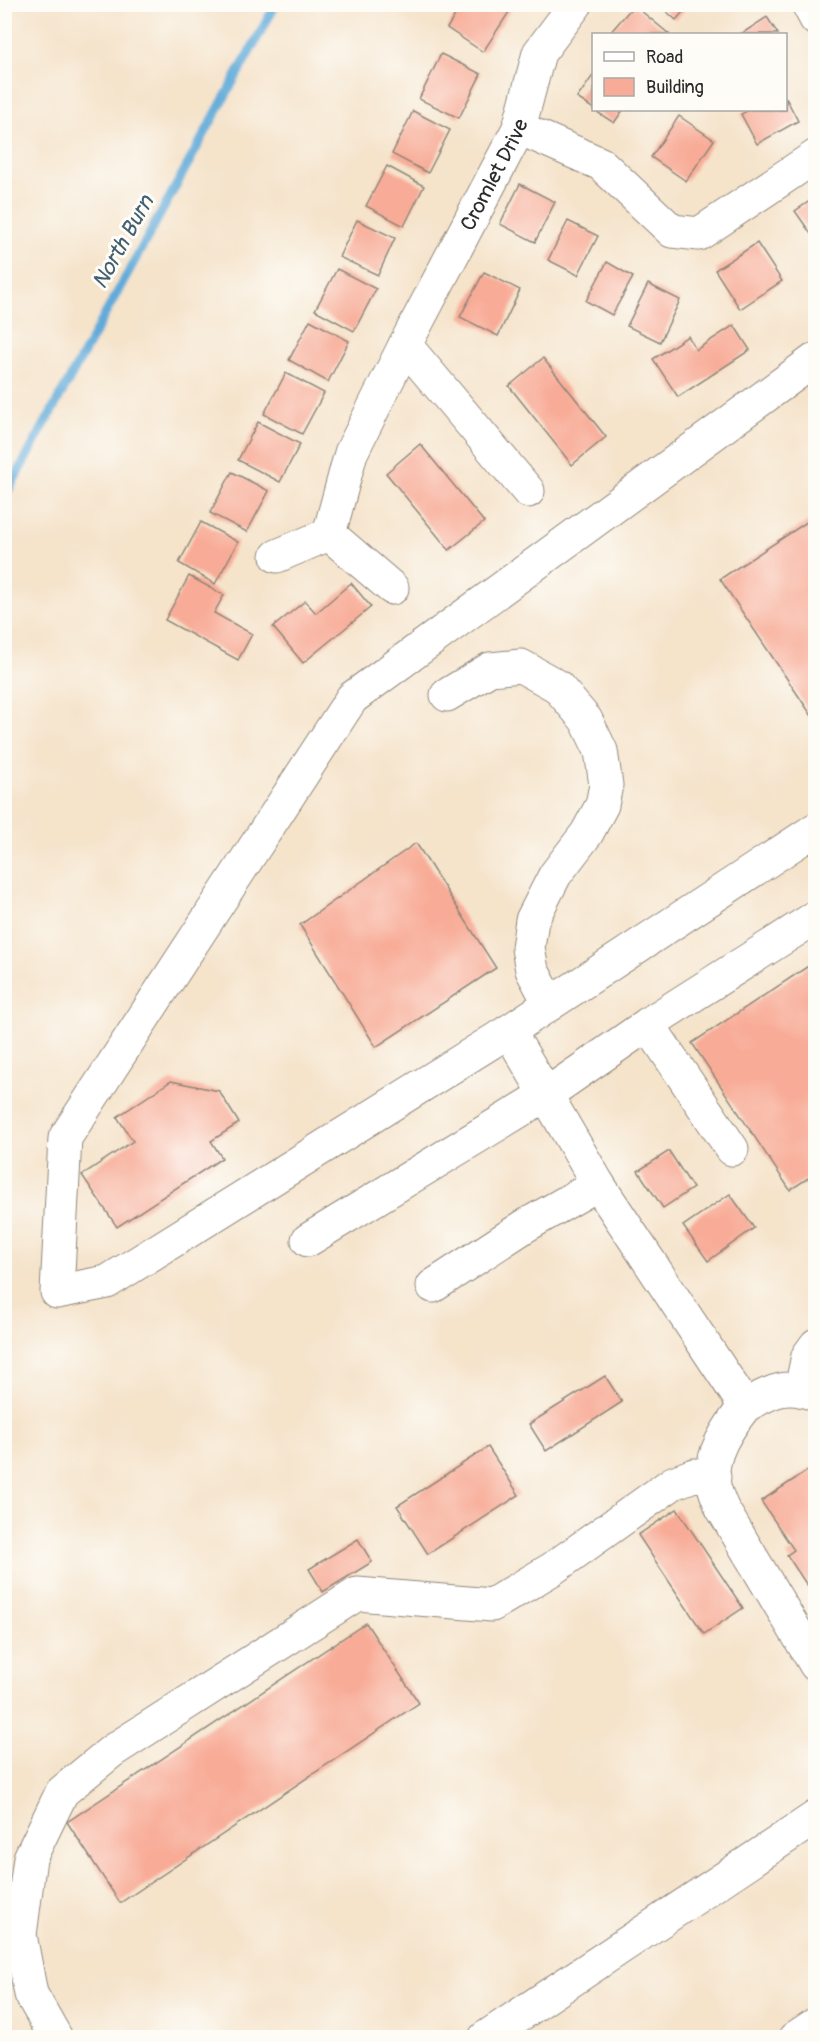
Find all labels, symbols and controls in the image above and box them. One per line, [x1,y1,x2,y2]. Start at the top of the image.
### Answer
legend [592,33,787,111]
text: Road [646,46,683,69]
text: Building [646,76,704,99]
street label: Cromlet Drive [454,116,534,235]
water label: North Burn [86,189,161,294]

